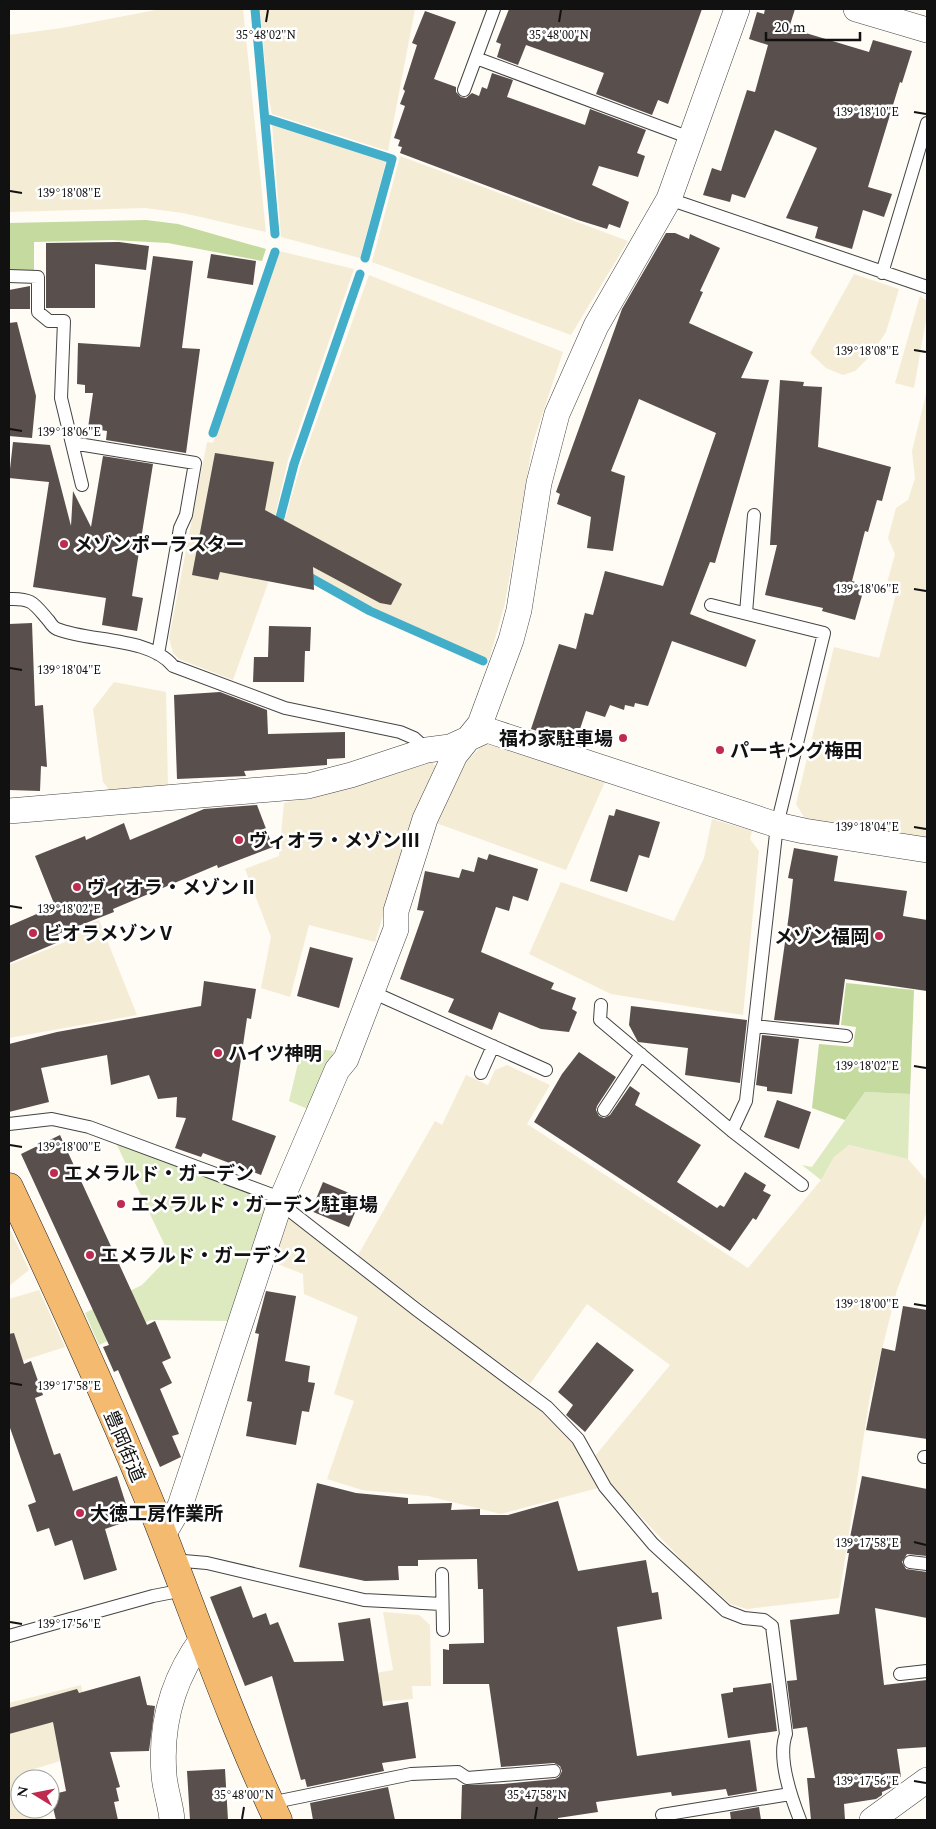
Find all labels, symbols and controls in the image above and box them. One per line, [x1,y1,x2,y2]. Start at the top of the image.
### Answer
scale bar [766,10,860,42]
text: 20 m [774,16,806,39]
text: 35°48'02"N [236,26,296,45]
text: 35°48'00"N [529,26,589,45]
text: 139°18'10"E [835,103,899,122]
text: 139°18'08"E [37,184,101,203]
text: 139°18'08"E [835,342,899,361]
text: 139°18'06"E [37,423,101,442]
place label: メゾンポーラスター [74,531,245,560]
marker: メゾンポーラスター [58,538,70,550]
text: 139°18'06"E [835,580,899,599]
text: 139°18'04"E [37,661,101,680]
place label: 福わ家駐車場 [499,725,613,754]
marker: 福わ家駐車場 [617,732,629,744]
place label: パーキング梅田 [730,737,862,766]
marker: パーキング梅田 [714,744,726,756]
text: 139°18'04"E [835,818,899,837]
place label: ヴィオラ・メゾンⅢ [249,827,420,856]
marker: ヴィオラ・メゾンⅢ [233,834,245,846]
place label: ヴィオラ・メゾンⅡ [87,874,258,903]
marker: ヴィオラ・メゾンⅡ [71,881,83,893]
text: 139°18'02"E [37,900,101,919]
place label: ビオラメゾンⅤ [43,920,175,949]
place label: メゾン福岡 [774,923,869,952]
marker: ビオラメゾンⅤ [27,927,39,939]
marker: メゾン福岡 [873,930,885,942]
place label: ハイツ神明 [228,1040,323,1069]
marker: ハイツ神明 [212,1047,224,1059]
text: 139°18'02"E [835,1057,899,1076]
text: 139°18'00"E [37,1138,101,1157]
place label: エメラルド・ガーデン [64,1160,254,1189]
marker: エメラルド・ガーデン [48,1167,60,1179]
place label: エメラルド・ガーデン駐車場 [131,1191,378,1220]
marker: エメラルド・ガーデン駐車場 [115,1198,127,1210]
place label: エメラルド・ガーデン２ [100,1242,309,1271]
marker: エメラルド・ガーデン２ [84,1249,96,1261]
text: 139°18'00"E [835,1295,899,1314]
text: 139°17'58"E [37,1377,101,1396]
street label: 豊岡街道 [95,1406,152,1487]
place label: 大徳工房作業所 [90,1500,223,1529]
marker: 大徳工房作業所 [74,1507,86,1519]
text: 139°17'58"E [835,1534,899,1553]
text: 139°17'56"E [37,1615,101,1634]
north arrow [10,1769,60,1819]
text: 139°17'56"E [835,1772,899,1791]
text: N [11,1784,34,1799]
text: 35°48'00"N [214,1786,274,1805]
text: 35°47'58"N [507,1786,567,1805]

